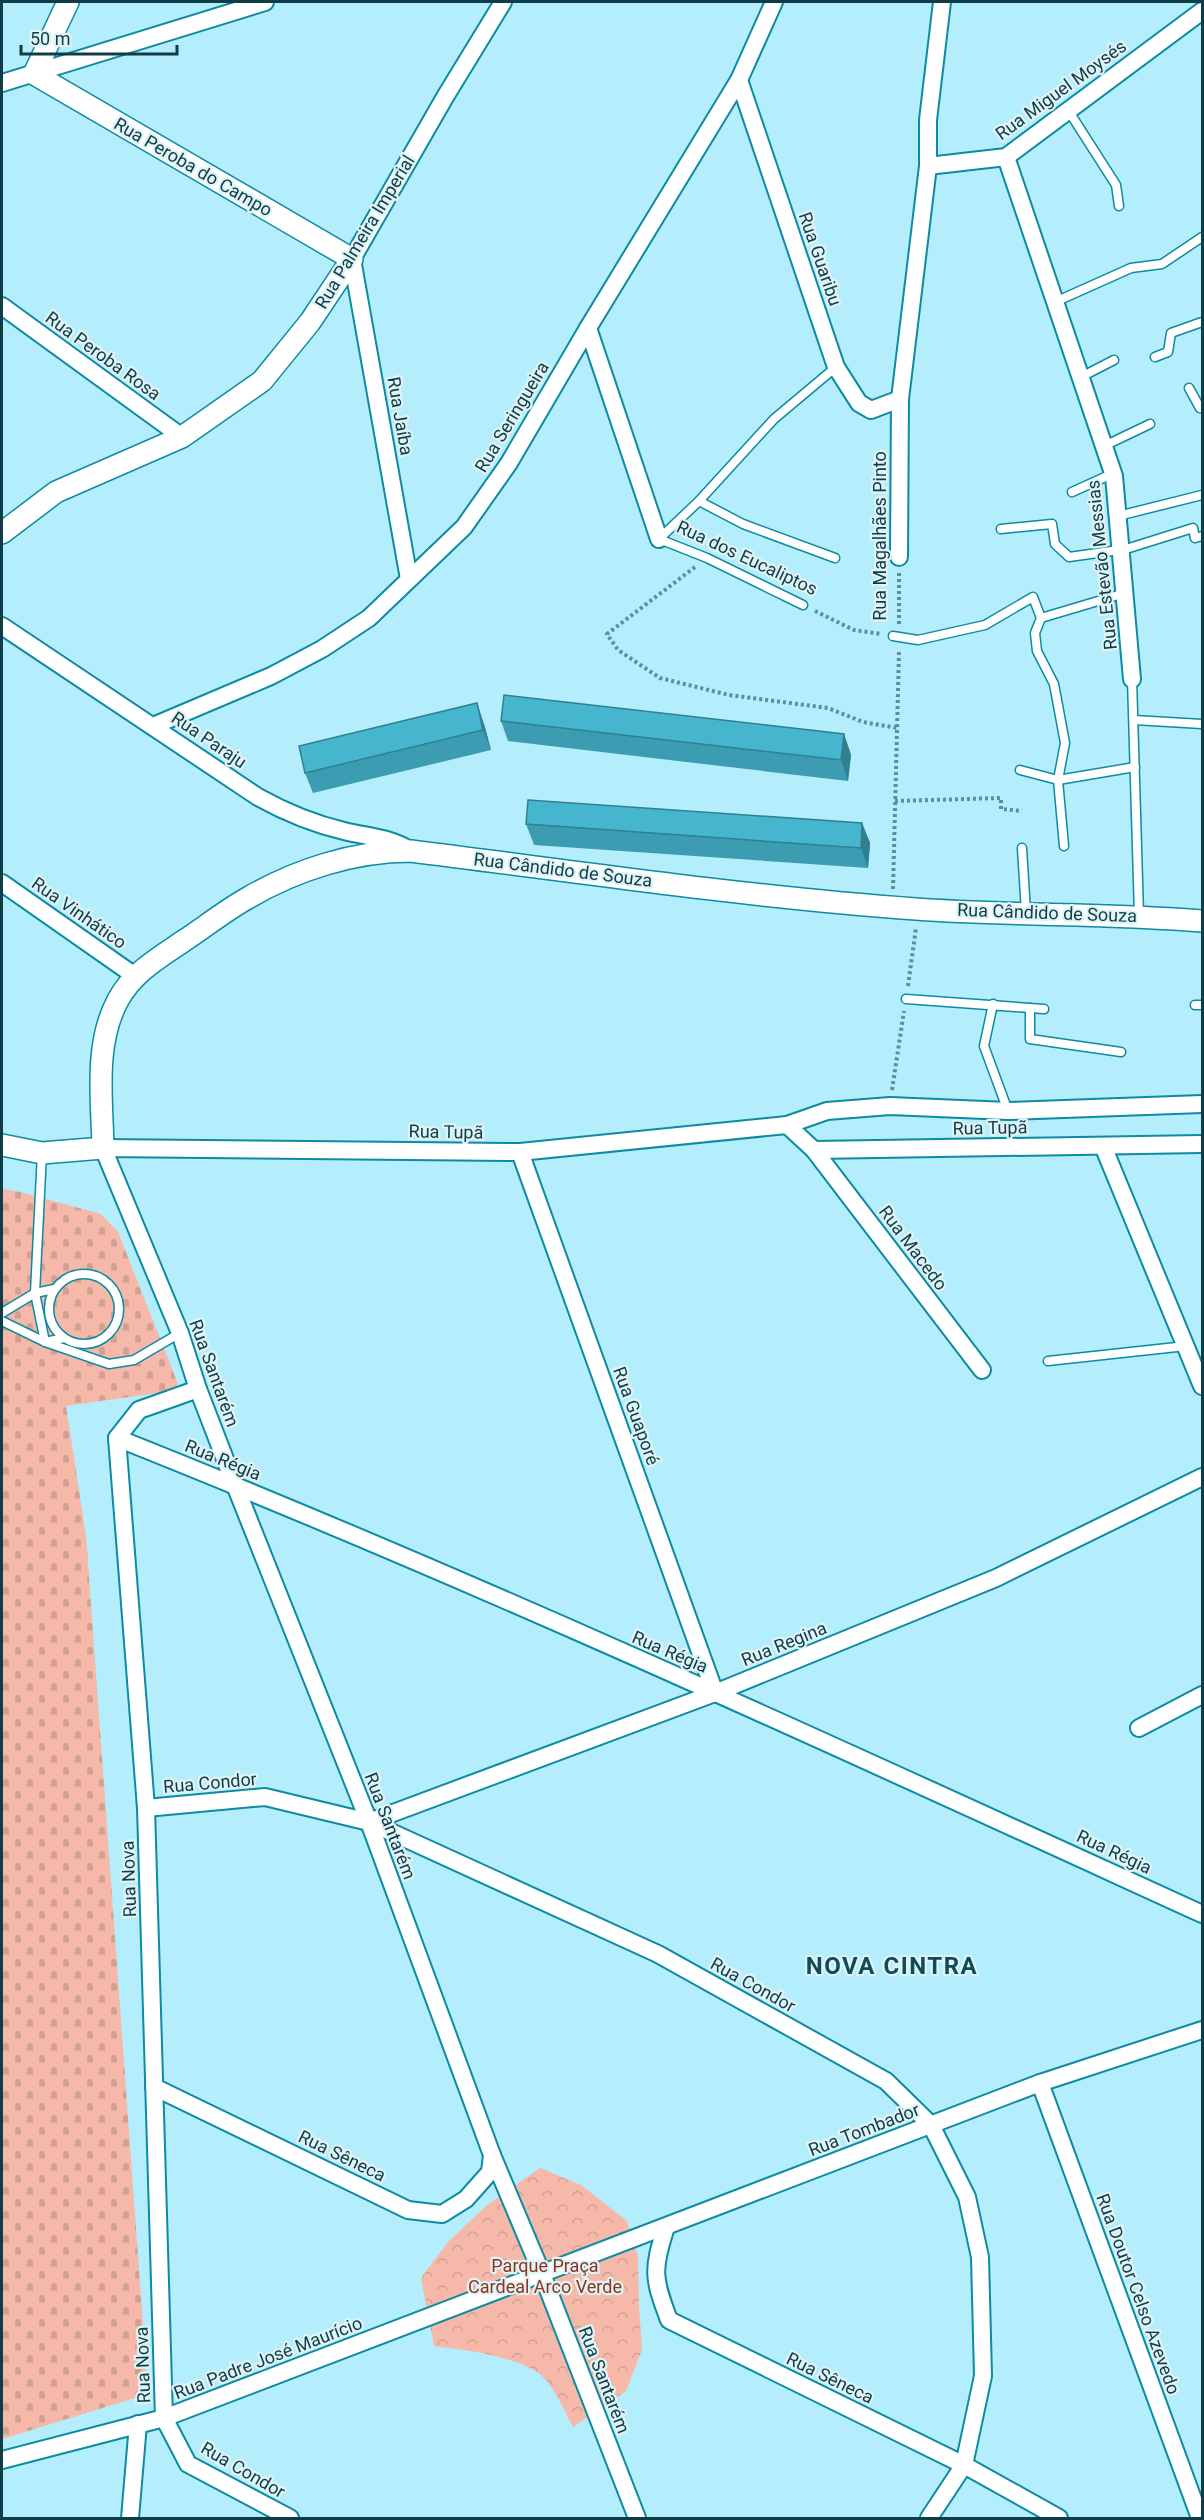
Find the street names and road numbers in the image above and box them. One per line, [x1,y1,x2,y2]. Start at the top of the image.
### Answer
street label: Rua Miguel Moysés [991,35,1130,144]
street label: Rua Peroba do Campo [110,113,276,220]
street label: Rua Palmeira Imperial [310,151,419,312]
street label: Rua Guaribu [795,209,846,308]
street label: Rua Peroba Rosa [42,307,165,404]
street label: Rua Seringueira [470,358,553,476]
street label: Rua Jaíba [383,375,418,457]
street label: Rua Magalhães Pinto [869,451,890,621]
street label: Rua Estevão Messias [1082,479,1121,651]
street label: Rua dos Eucaliptos [674,516,821,599]
street label: Rua Paraju [168,707,251,772]
street label: Rua Cândido de Souza [473,848,654,891]
street label: Rua Vinhático [28,872,131,953]
street label: Rua Cândido de Souza [957,899,1137,926]
street label: Rua Tupã [952,1116,1027,1139]
street label: Rua Tupã [409,1120,484,1143]
street label: Rua Macedo [875,1201,952,1294]
street label: Rua Santarém [185,1316,244,1429]
street label: Rua Guaporé [609,1364,664,1468]
street label: Rua Régia [182,1435,264,1484]
street label: Rua Regina [738,1617,830,1670]
street label: Rua Régia [629,1626,711,1677]
street label: Rua Condor [162,1768,258,1797]
street label: Rua Santarém [360,1769,420,1882]
street label: Rua Régia [1073,1825,1155,1878]
street label: Rua Nova [117,1840,140,1918]
street label: Rua Condor [707,1953,799,2016]
street label: Rua Tombador [805,2099,922,2160]
street label: Rua Sêneca [295,2125,389,2186]
street label: Rua Doutor Celso Azevedo [1092,2191,1185,2397]
street label: Rua Padre José Maurício [171,2312,365,2403]
street label: Rua Santarém [574,2323,634,2436]
street label: Rua Nova [131,2326,154,2404]
street label: Rua Sêneca [783,2347,877,2408]
street label: Rua Condor [197,2437,289,2502]

